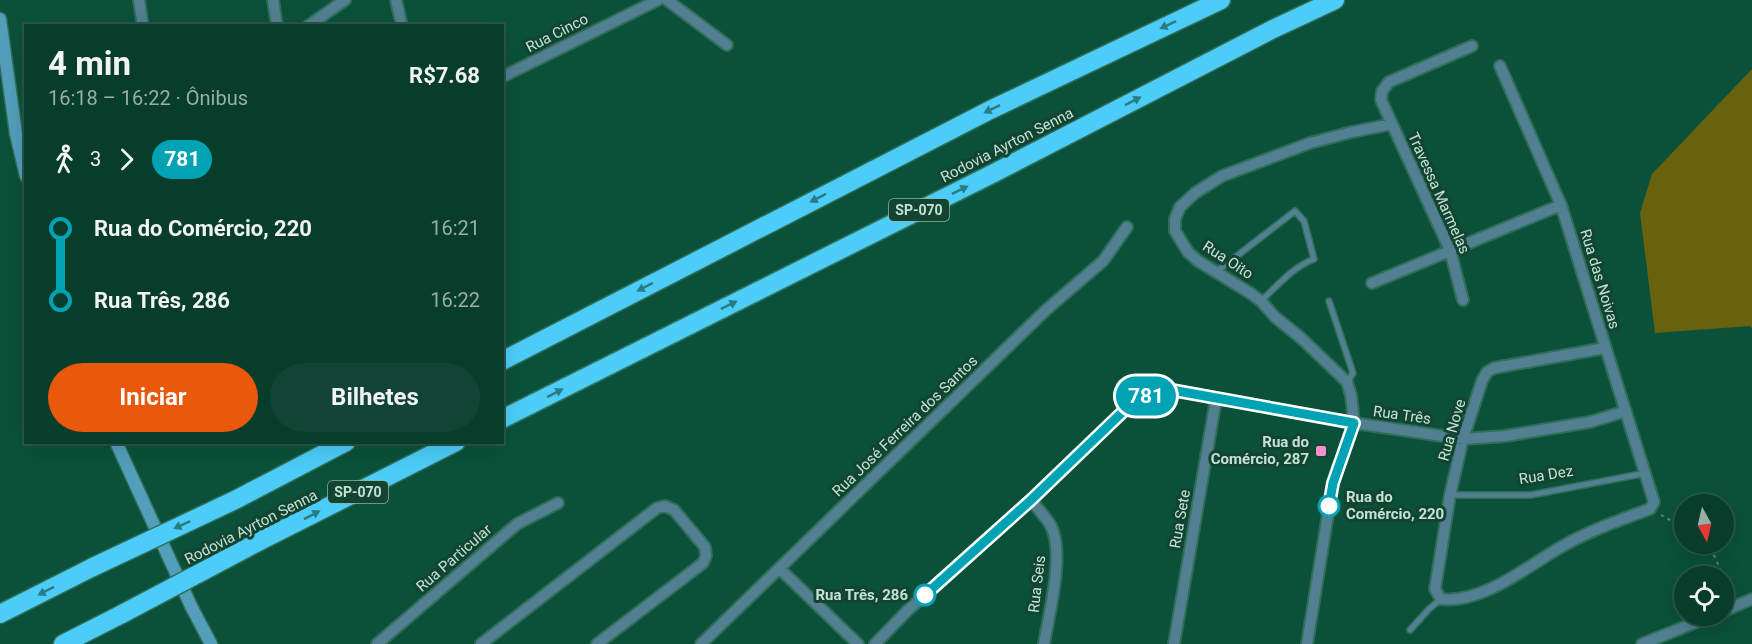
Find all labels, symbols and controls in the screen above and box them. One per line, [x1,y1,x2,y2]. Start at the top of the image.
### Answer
street label: Rua Cinco [523,10,591,56]
one-way arrow [1159,21,1176,30]
text: 4 min [48,44,131,83]
text: R$7.68 [409,63,480,88]
text: 16:18 – 16:22 · Ônibus [48,86,248,110]
one-way arrow [1125,96,1142,106]
street label: Rodovia Ayrton Senna [938,104,1076,186]
one-way arrow [983,105,1000,114]
street label: Travessa Marmelas [1404,130,1474,256]
icon: walk [48,143,81,176]
icon: forward [110,143,143,176]
text: 3 [90,147,101,171]
text: 781 [164,147,200,171]
one-way arrow [951,185,968,195]
one-way arrow [809,193,826,203]
road number: SP-070 [889,199,949,221]
text: Rua do Comércio, 220 [94,216,312,241]
text: 16:21 [430,216,480,240]
street label: Rua das Noivas [1576,227,1624,331]
street label: Rua Oito [1199,237,1257,283]
one-way arrow [636,282,653,292]
text: Rua Três, 286 [94,288,230,313]
text: 16:22 [430,288,480,312]
one-way arrow [721,300,738,310]
street label: Rua José Ferreira dos Santos [829,352,981,500]
button: Iniciar [48,363,258,432]
button: Bilhetes [270,363,480,432]
line badge: 781 [1112,376,1180,416]
text: 781 [1128,384,1164,408]
one-way arrow [546,388,563,397]
street label: Rua Nove [1435,397,1469,463]
street label: Rua Três [1372,402,1432,428]
place label: Rua do Comércio, 287 [1211,433,1309,468]
marker: Rua do Comércio, 287 [1314,444,1328,458]
street label: Rua Dez [1518,462,1574,488]
road number: SP-070 [328,481,388,503]
street label: Rodovia Ayrton Senna [182,486,320,568]
street label: Rua Sete [1166,488,1194,550]
place label: Rua do Comércio, 220 [1346,488,1444,523]
north arrow [1674,494,1734,554]
map controls [1674,494,1734,626]
marker: Rua do Comércio, 220 [1318,495,1340,517]
one-way arrow [304,510,321,520]
one-way arrow [174,520,191,529]
street label: Rua Particular [413,520,495,596]
street label: Rua Seis [1025,554,1049,614]
button: locate [1674,566,1734,626]
marker: Rua Três, 286 [914,584,936,606]
one-way arrow [38,586,55,595]
place label: Rua Três, 286 [815,586,908,604]

